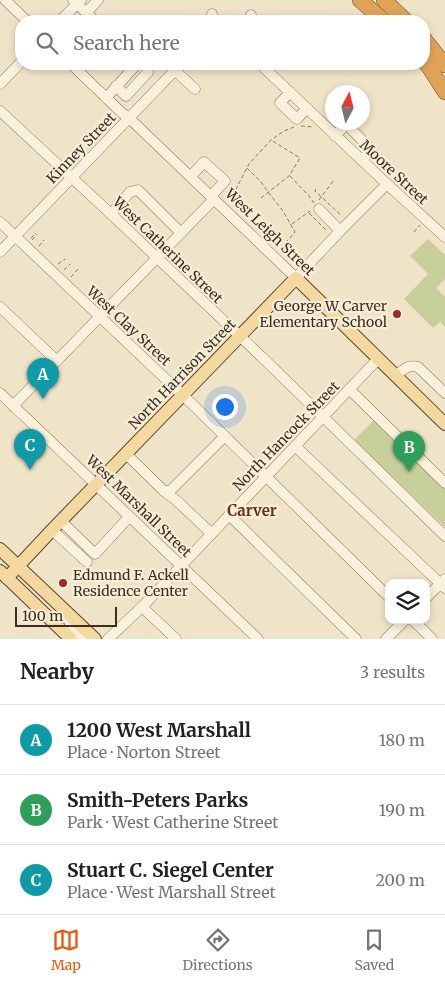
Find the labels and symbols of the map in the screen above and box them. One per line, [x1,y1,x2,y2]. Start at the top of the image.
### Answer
north arrow [325,85,370,130]
street label: Kinney Street [43,108,120,187]
street label: Moore Street [356,136,432,209]
street label: West Leigh Street [221,184,319,280]
street label: West Catherine Street [109,192,227,307]
street label: West Clay Street [82,282,175,370]
place label: George W Carver Elementary School [260,297,388,331]
marker: George W Carver Elementary School [391,308,403,320]
street label: North Harrison Street [125,315,240,433]
pin: A [27,358,59,399]
street label: North Hancock Street [229,377,343,495]
your location [212,394,238,420]
pin: C [14,429,46,470]
pin: B [393,431,425,472]
street label: West Marshall Street [82,450,196,561]
district label: Carver [227,501,277,520]
place label: Edmund F. Ackell Residence Center [73,566,190,600]
marker: Edmund F. Ackell Residence Center [57,577,69,589]
scale bar [15,604,118,627]

